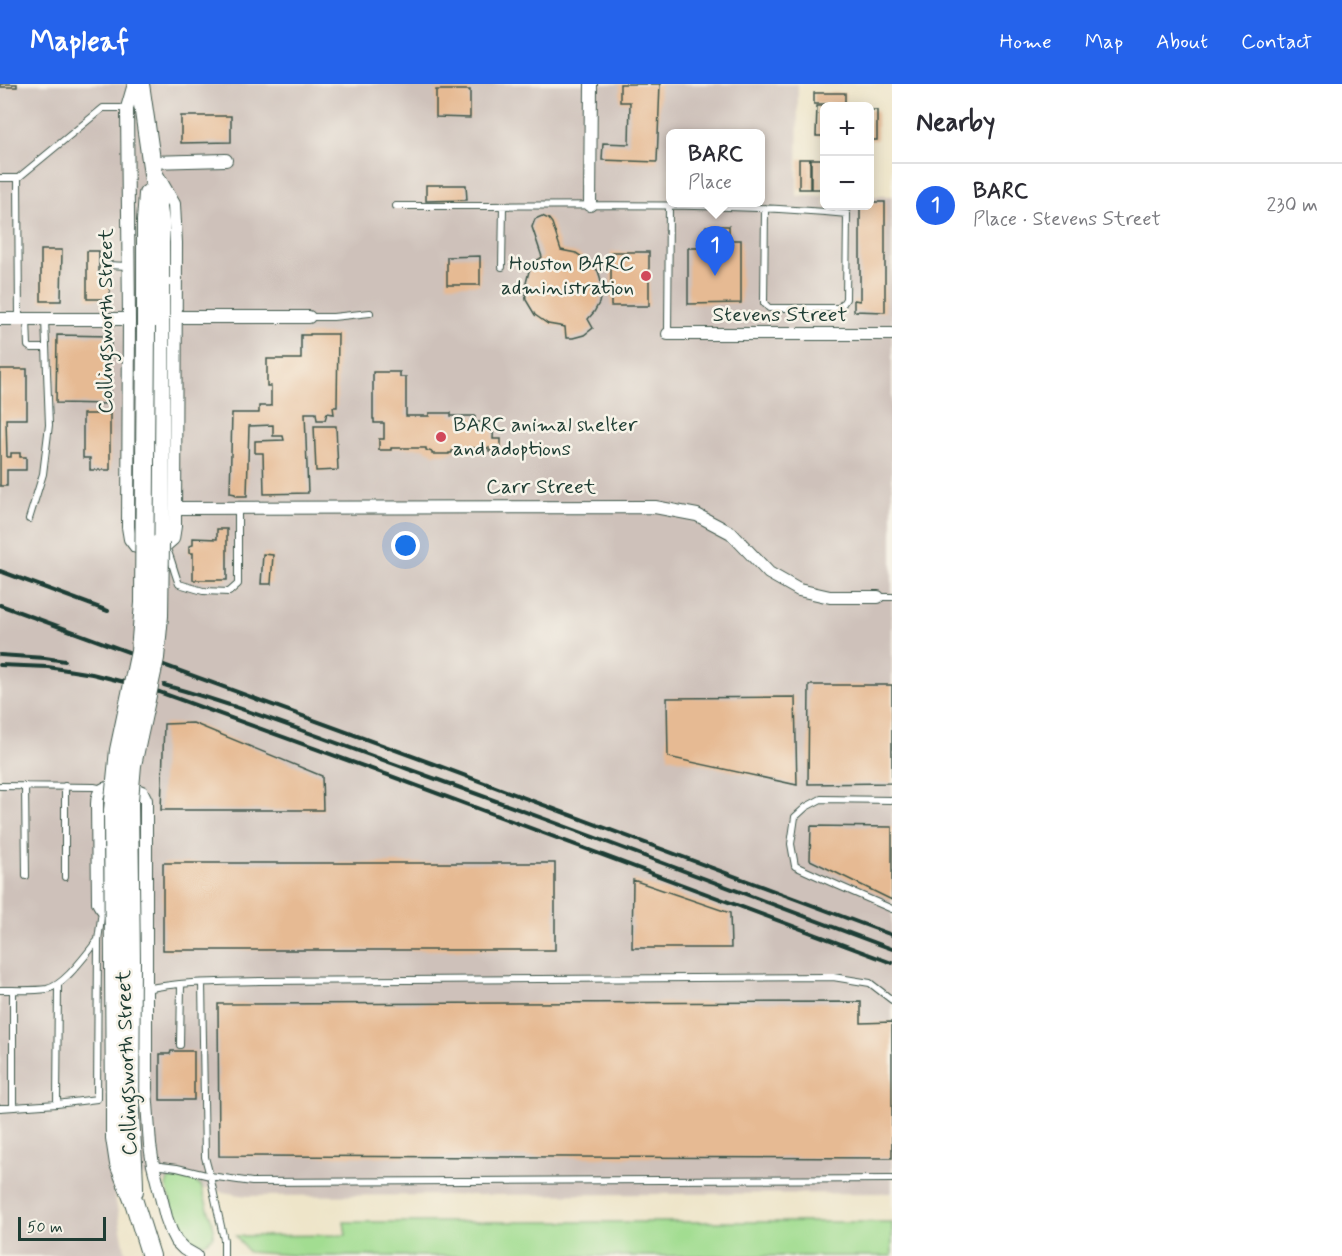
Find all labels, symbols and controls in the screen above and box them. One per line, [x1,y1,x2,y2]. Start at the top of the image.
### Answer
text: Mapleaf [30,24,129,61]
text: Home [1000,28,1052,56]
text: Map [1085,28,1123,56]
text: About [1156,28,1208,56]
text: Contact [1241,28,1312,56]
map controls [820,102,874,210]
button: + [820,102,874,156]
text: Nearby [916,106,995,140]
popup [666,129,765,207]
text: BARC [688,141,743,169]
button: − [820,156,874,210]
text: Place [688,169,732,196]
text: BARC [973,178,1028,206]
text: 1 [931,192,940,219]
text: 230 m [1266,192,1318,219]
text: Place · Stevens Street [973,206,1161,233]
pin: 1 [696,226,734,276]
street label: Collingsworth Street [92,228,122,414]
place label: Houston BARC administration [501,250,634,302]
marker: Houston BARC administration [639,269,653,283]
street label: Stevens Street [713,301,848,329]
place label: BARC animal shelter and adoptions [453,411,638,463]
marker: BARC animal shelter and adoptions [434,430,448,444]
street label: Carr Street [486,473,597,501]
your location [391,531,420,560]
street label: Collingsworth Street [110,969,146,1156]
scale bar [18,1214,106,1242]
text: 50 m [27,1217,63,1238]

